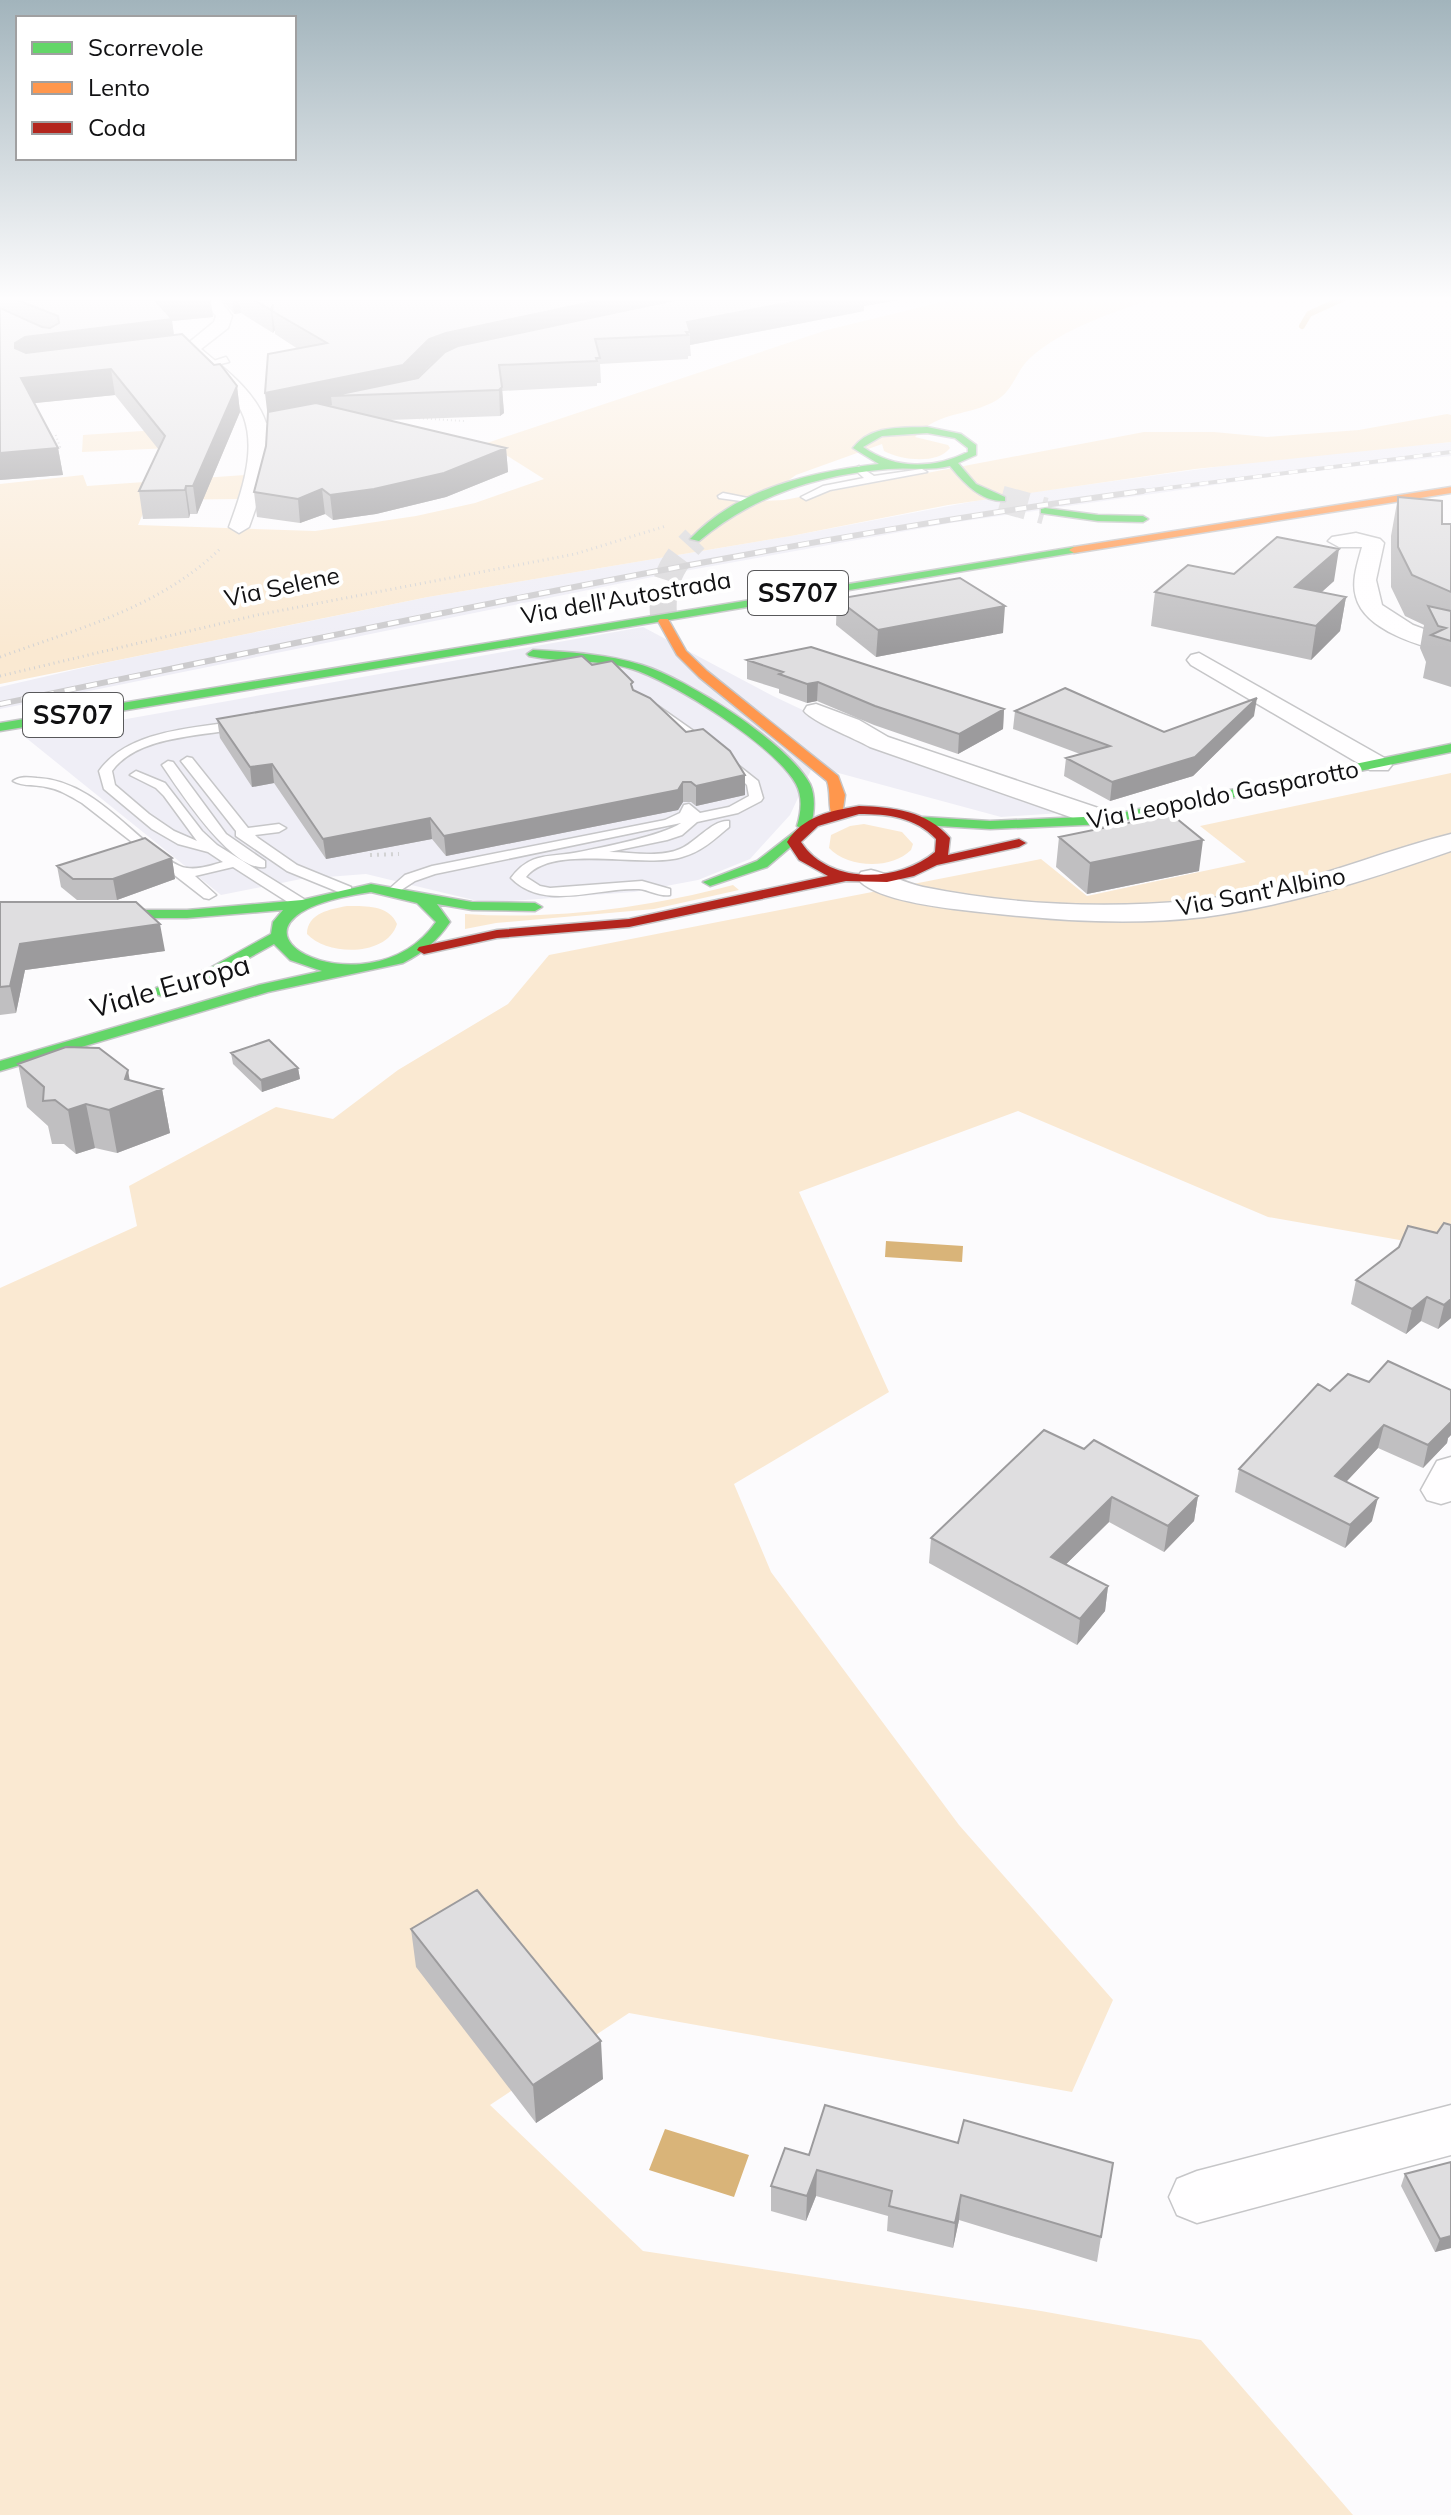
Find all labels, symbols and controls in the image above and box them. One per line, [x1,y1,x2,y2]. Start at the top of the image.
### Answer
legend [16,16,296,160]
text: Scorrevole [88,32,204,62]
text: Lento [88,72,150,102]
text: Coda [88,112,146,142]
street label: Via Selene [221,559,342,613]
street label: Via dell'Autostrada [518,564,733,630]
road number: SS707 [748,571,848,615]
road number: SS707 [23,693,123,737]
street label: Via Leopoldo Gasparotto [1085,753,1361,835]
street label: Via Sant'Albino [1174,860,1348,922]
street label: Viale Europa [86,946,254,1025]

